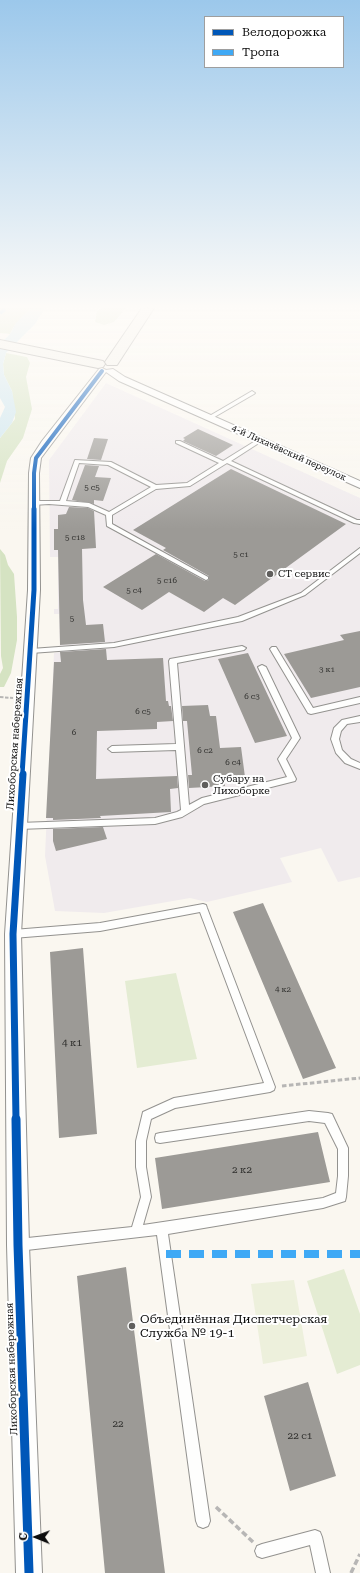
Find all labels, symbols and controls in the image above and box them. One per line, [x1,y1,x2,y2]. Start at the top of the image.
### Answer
legend [204,16,344,68]
text: Велодорожка [242,25,326,39]
text: Тропа [242,45,279,59]
street label: 4-й Лихачёвский переулок [230,423,348,483]
house number: 5 с5 [84,483,100,493]
house number: 5 с18 [65,533,85,543]
house number: 5 с1 [233,550,249,560]
place label: СТ сервис [278,568,330,580]
marker: СТ сервис [265,569,275,579]
house number: 5 с16 [157,576,177,586]
house number: 5 с4 [126,586,142,596]
house number: 5 [70,614,74,624]
house number: 3 к1 [319,665,335,675]
street label: Лихоборская набережная [4,677,26,811]
house number: 6 с3 [244,692,260,702]
house number: 6 с5 [135,707,151,717]
house number: 6 [72,728,76,738]
house number: 6 с2 [197,746,213,756]
house number: 6 с4 [225,758,241,768]
place label: Субару на Лихоборке [213,773,270,796]
marker: Субару на Лихоборке [200,780,210,790]
house number: 4 к2 [275,985,291,995]
house number: 4 к1 [62,1037,82,1049]
house number: 2 к2 [232,1164,252,1176]
street label: Лихоборская набережная [4,1302,20,1436]
place label: Объединённая Диспетчерская Служба № 19-1 [140,1312,327,1340]
marker: Объединённая Диспетчерская Служба № 19-1 [127,1321,137,1331]
house number: 22 [112,1418,124,1430]
house number: 22 с1 [288,1430,312,1442]
north arrow [16,1517,56,1557]
text: С [17,1533,30,1541]

